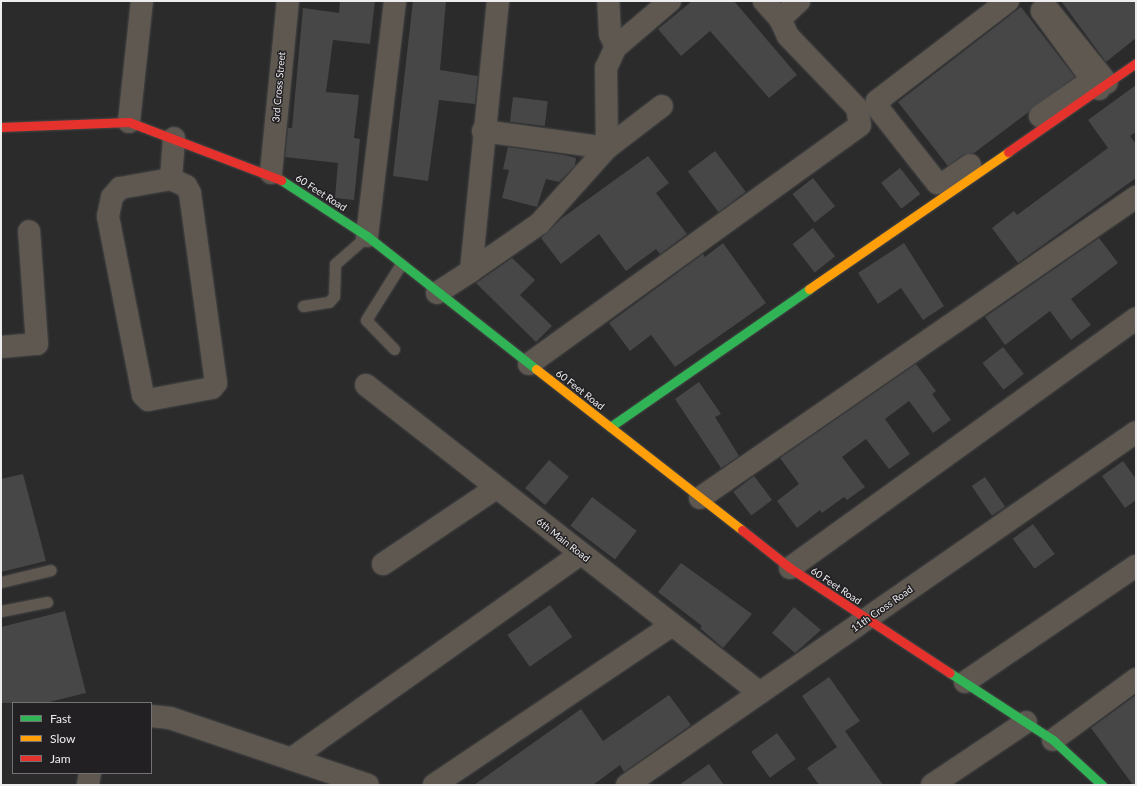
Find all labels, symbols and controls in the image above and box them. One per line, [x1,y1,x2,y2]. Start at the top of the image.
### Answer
street label: 3rd Cross Street [270,51,288,123]
street label: 60 Feet Road [293,172,349,214]
street label: 60 Feet Road [553,367,607,413]
street label: 6th Main Road [534,515,592,565]
street label: 60 Feet Road [809,565,863,607]
street label: 11th Cross Road [849,583,915,635]
legend [12,702,152,774]
text: Fast [50,711,71,726]
text: Slow [50,731,75,746]
text: Jam [50,751,71,766]

